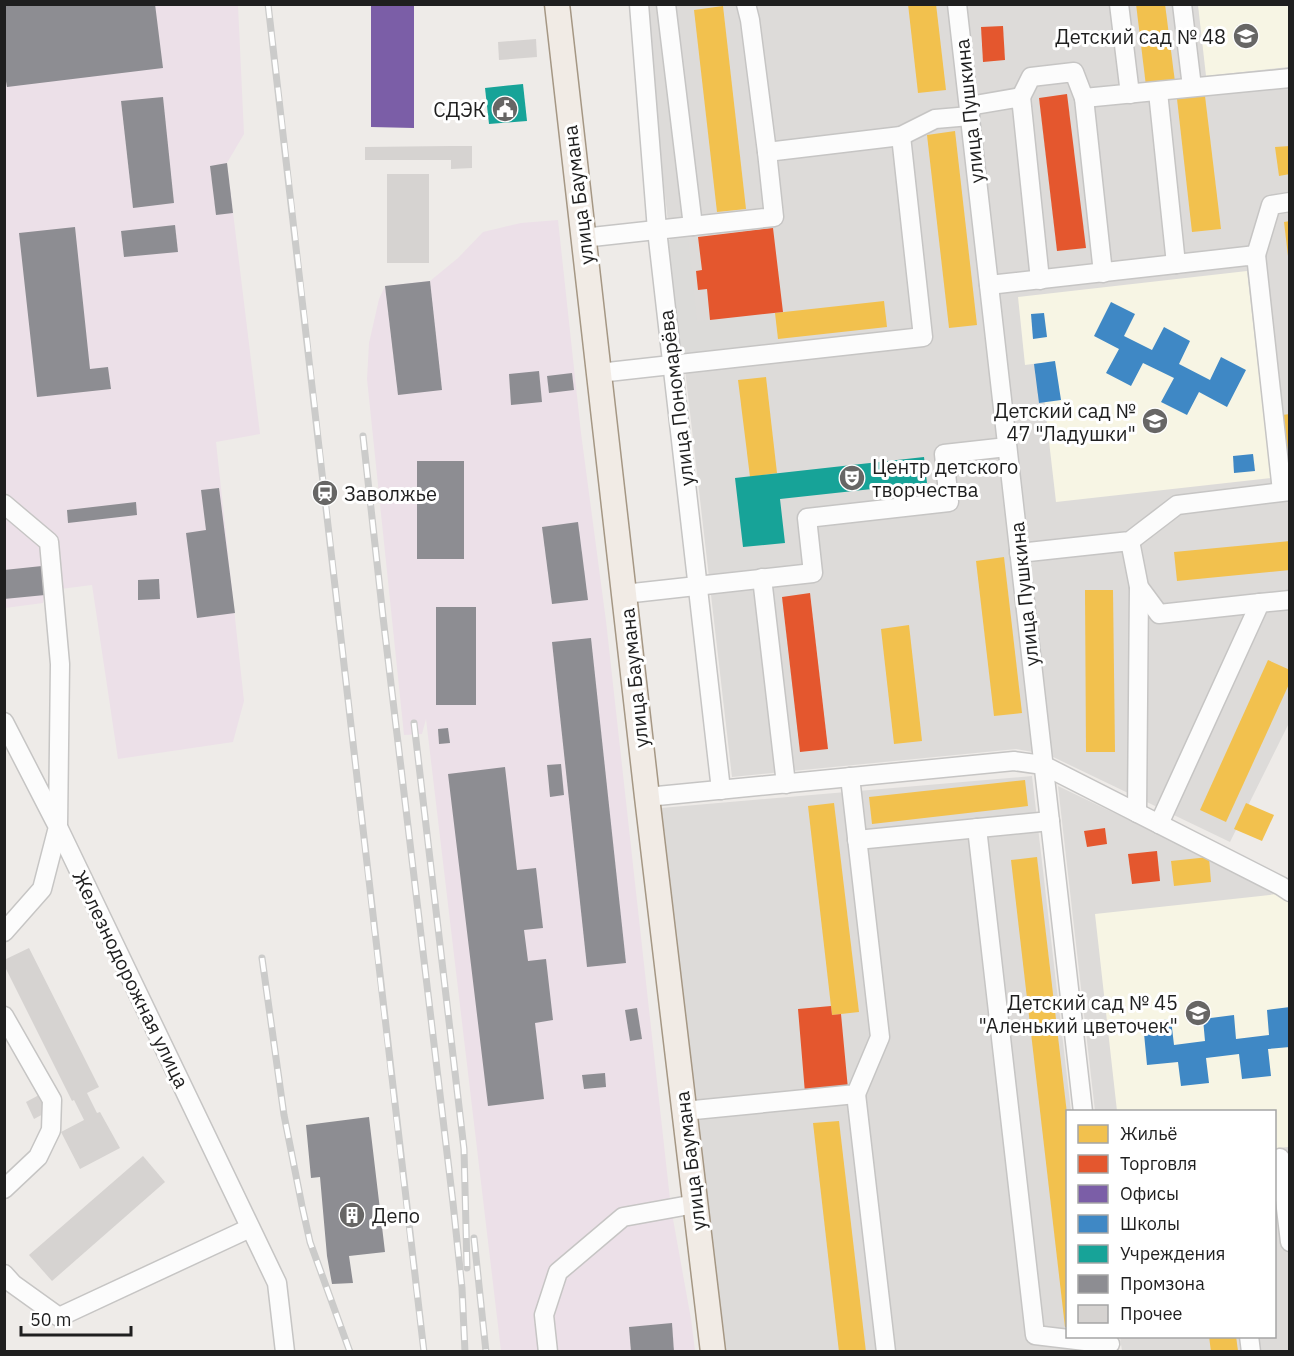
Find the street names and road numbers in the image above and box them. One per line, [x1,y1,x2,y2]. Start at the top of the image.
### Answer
street label: улица Пушкина [948,37,990,185]
street label: улица Баумана [556,123,600,266]
street label: улица Пономарёва [652,308,700,488]
street label: улица Пушкина [1003,520,1045,668]
street label: улица Баумана [613,606,655,749]
street label: Железнодорожная улица [66,865,196,1093]
street label: улица Баумана [668,1089,712,1232]

